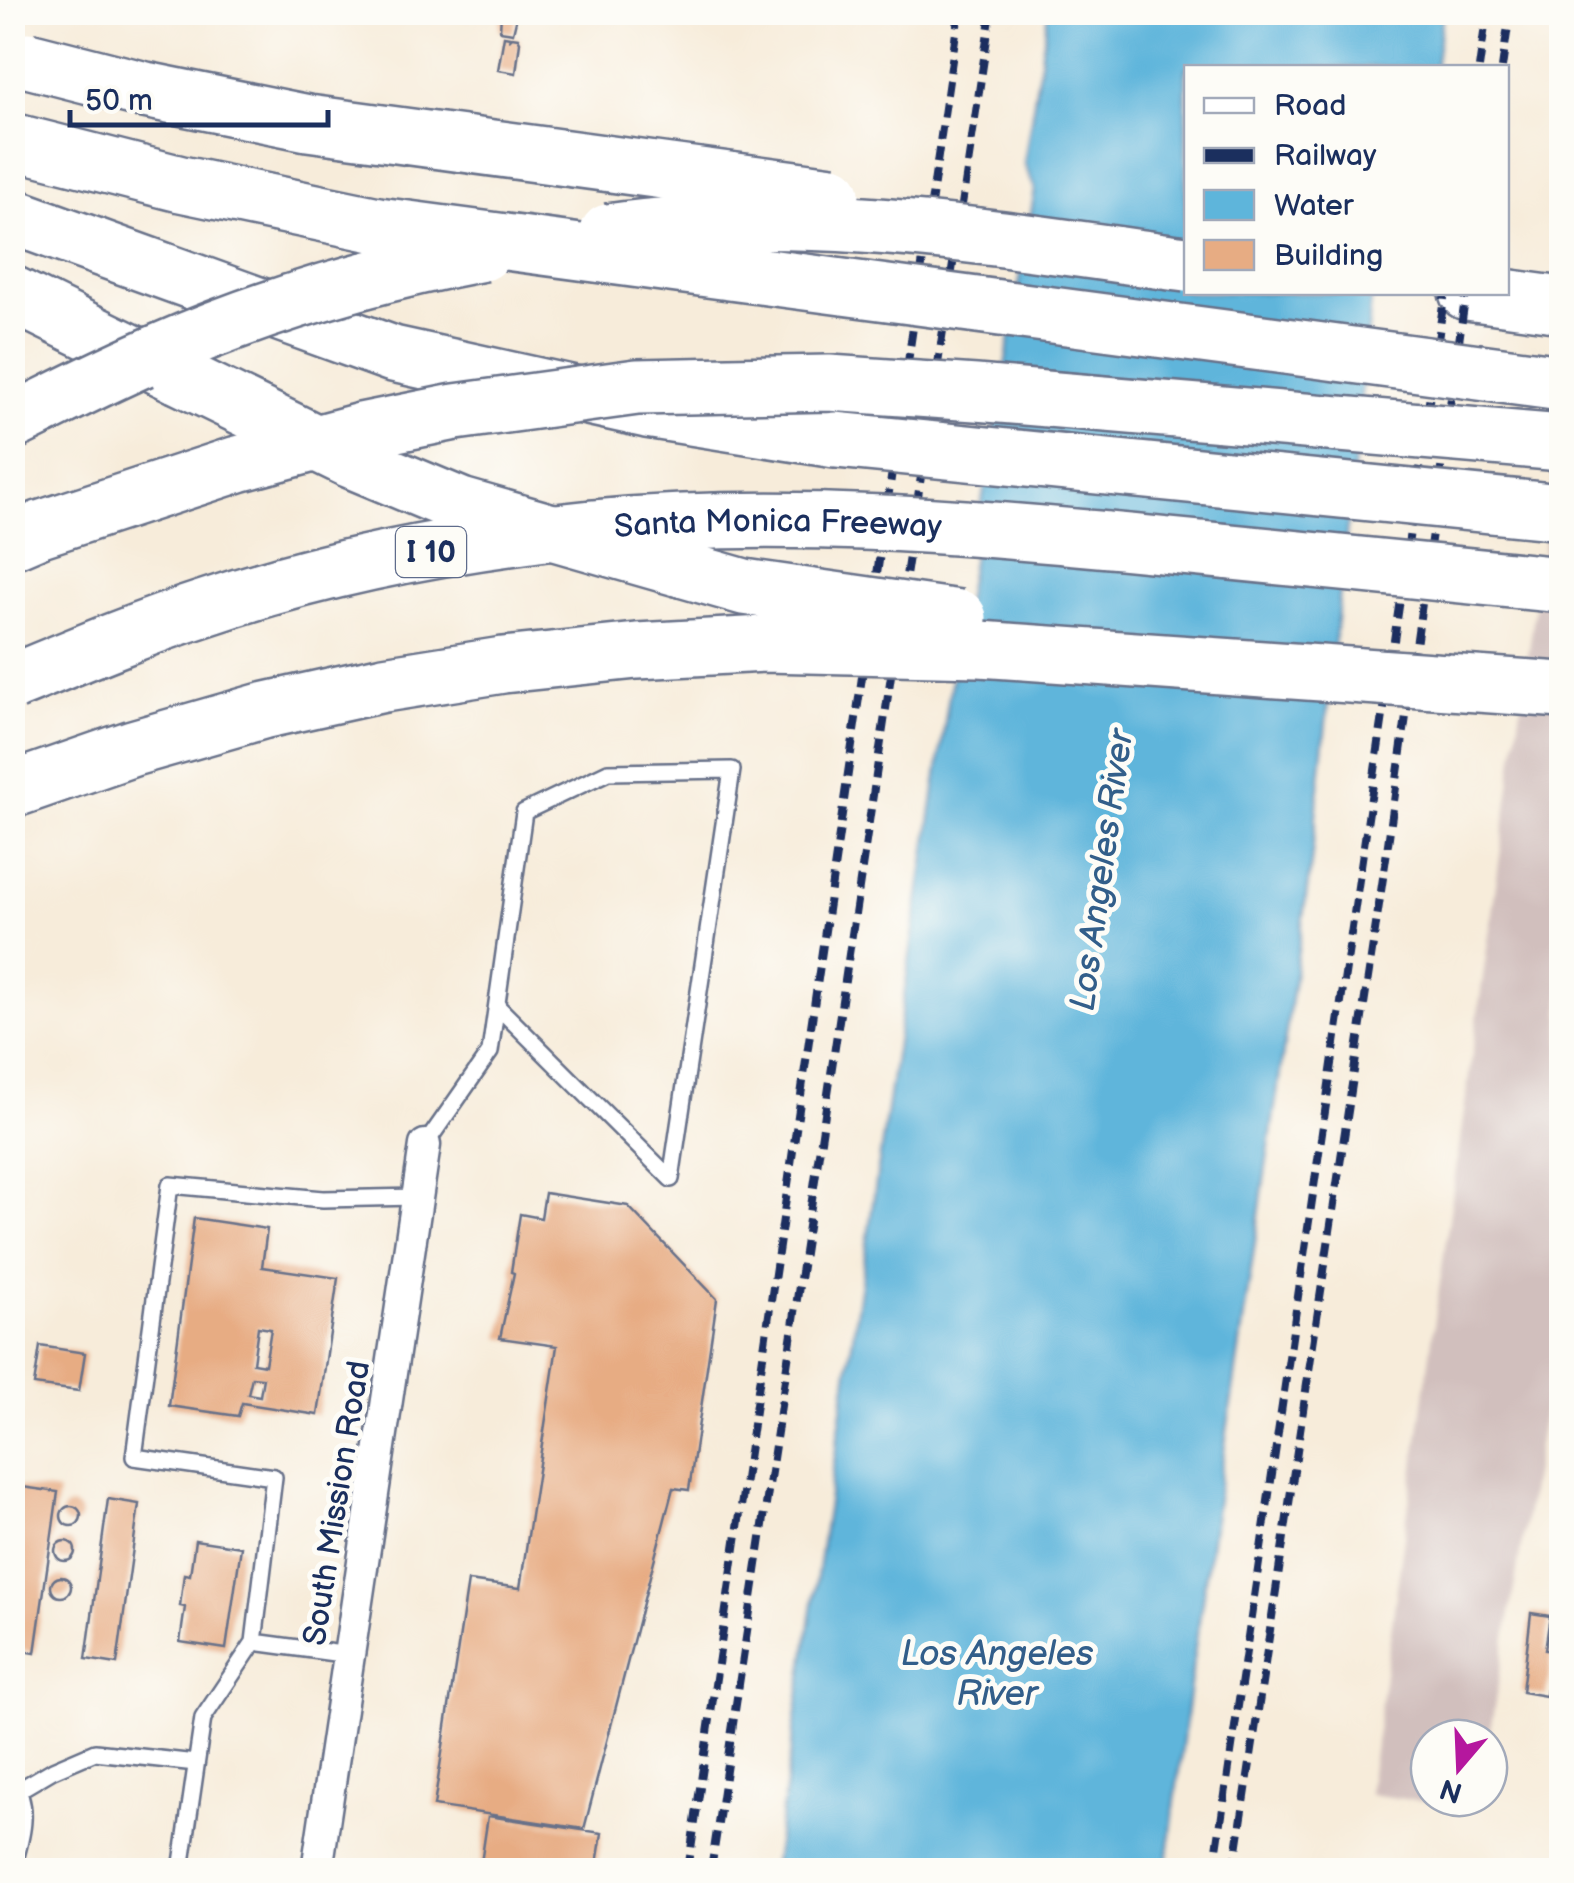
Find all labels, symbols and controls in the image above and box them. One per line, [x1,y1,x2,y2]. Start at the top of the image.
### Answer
scale bar [70,65,328,127]
legend [1184,65,1509,295]
text: 50 m [85,83,153,119]
text: Road [1274,88,1347,124]
text: Railway [1274,138,1377,174]
text: Water [1274,188,1355,224]
text: Building [1274,238,1383,274]
street label: Santa Monica Freeway [613,502,944,547]
road number: I 10 [396,527,466,577]
water label: Los Angeles River [1061,725,1144,1013]
street label: South Mission Road [296,1358,379,1648]
water label: Los Angeles River [901,1633,1094,1716]
north arrow [1409,1718,1509,1818]
text: N [1436,1771,1467,1809]

